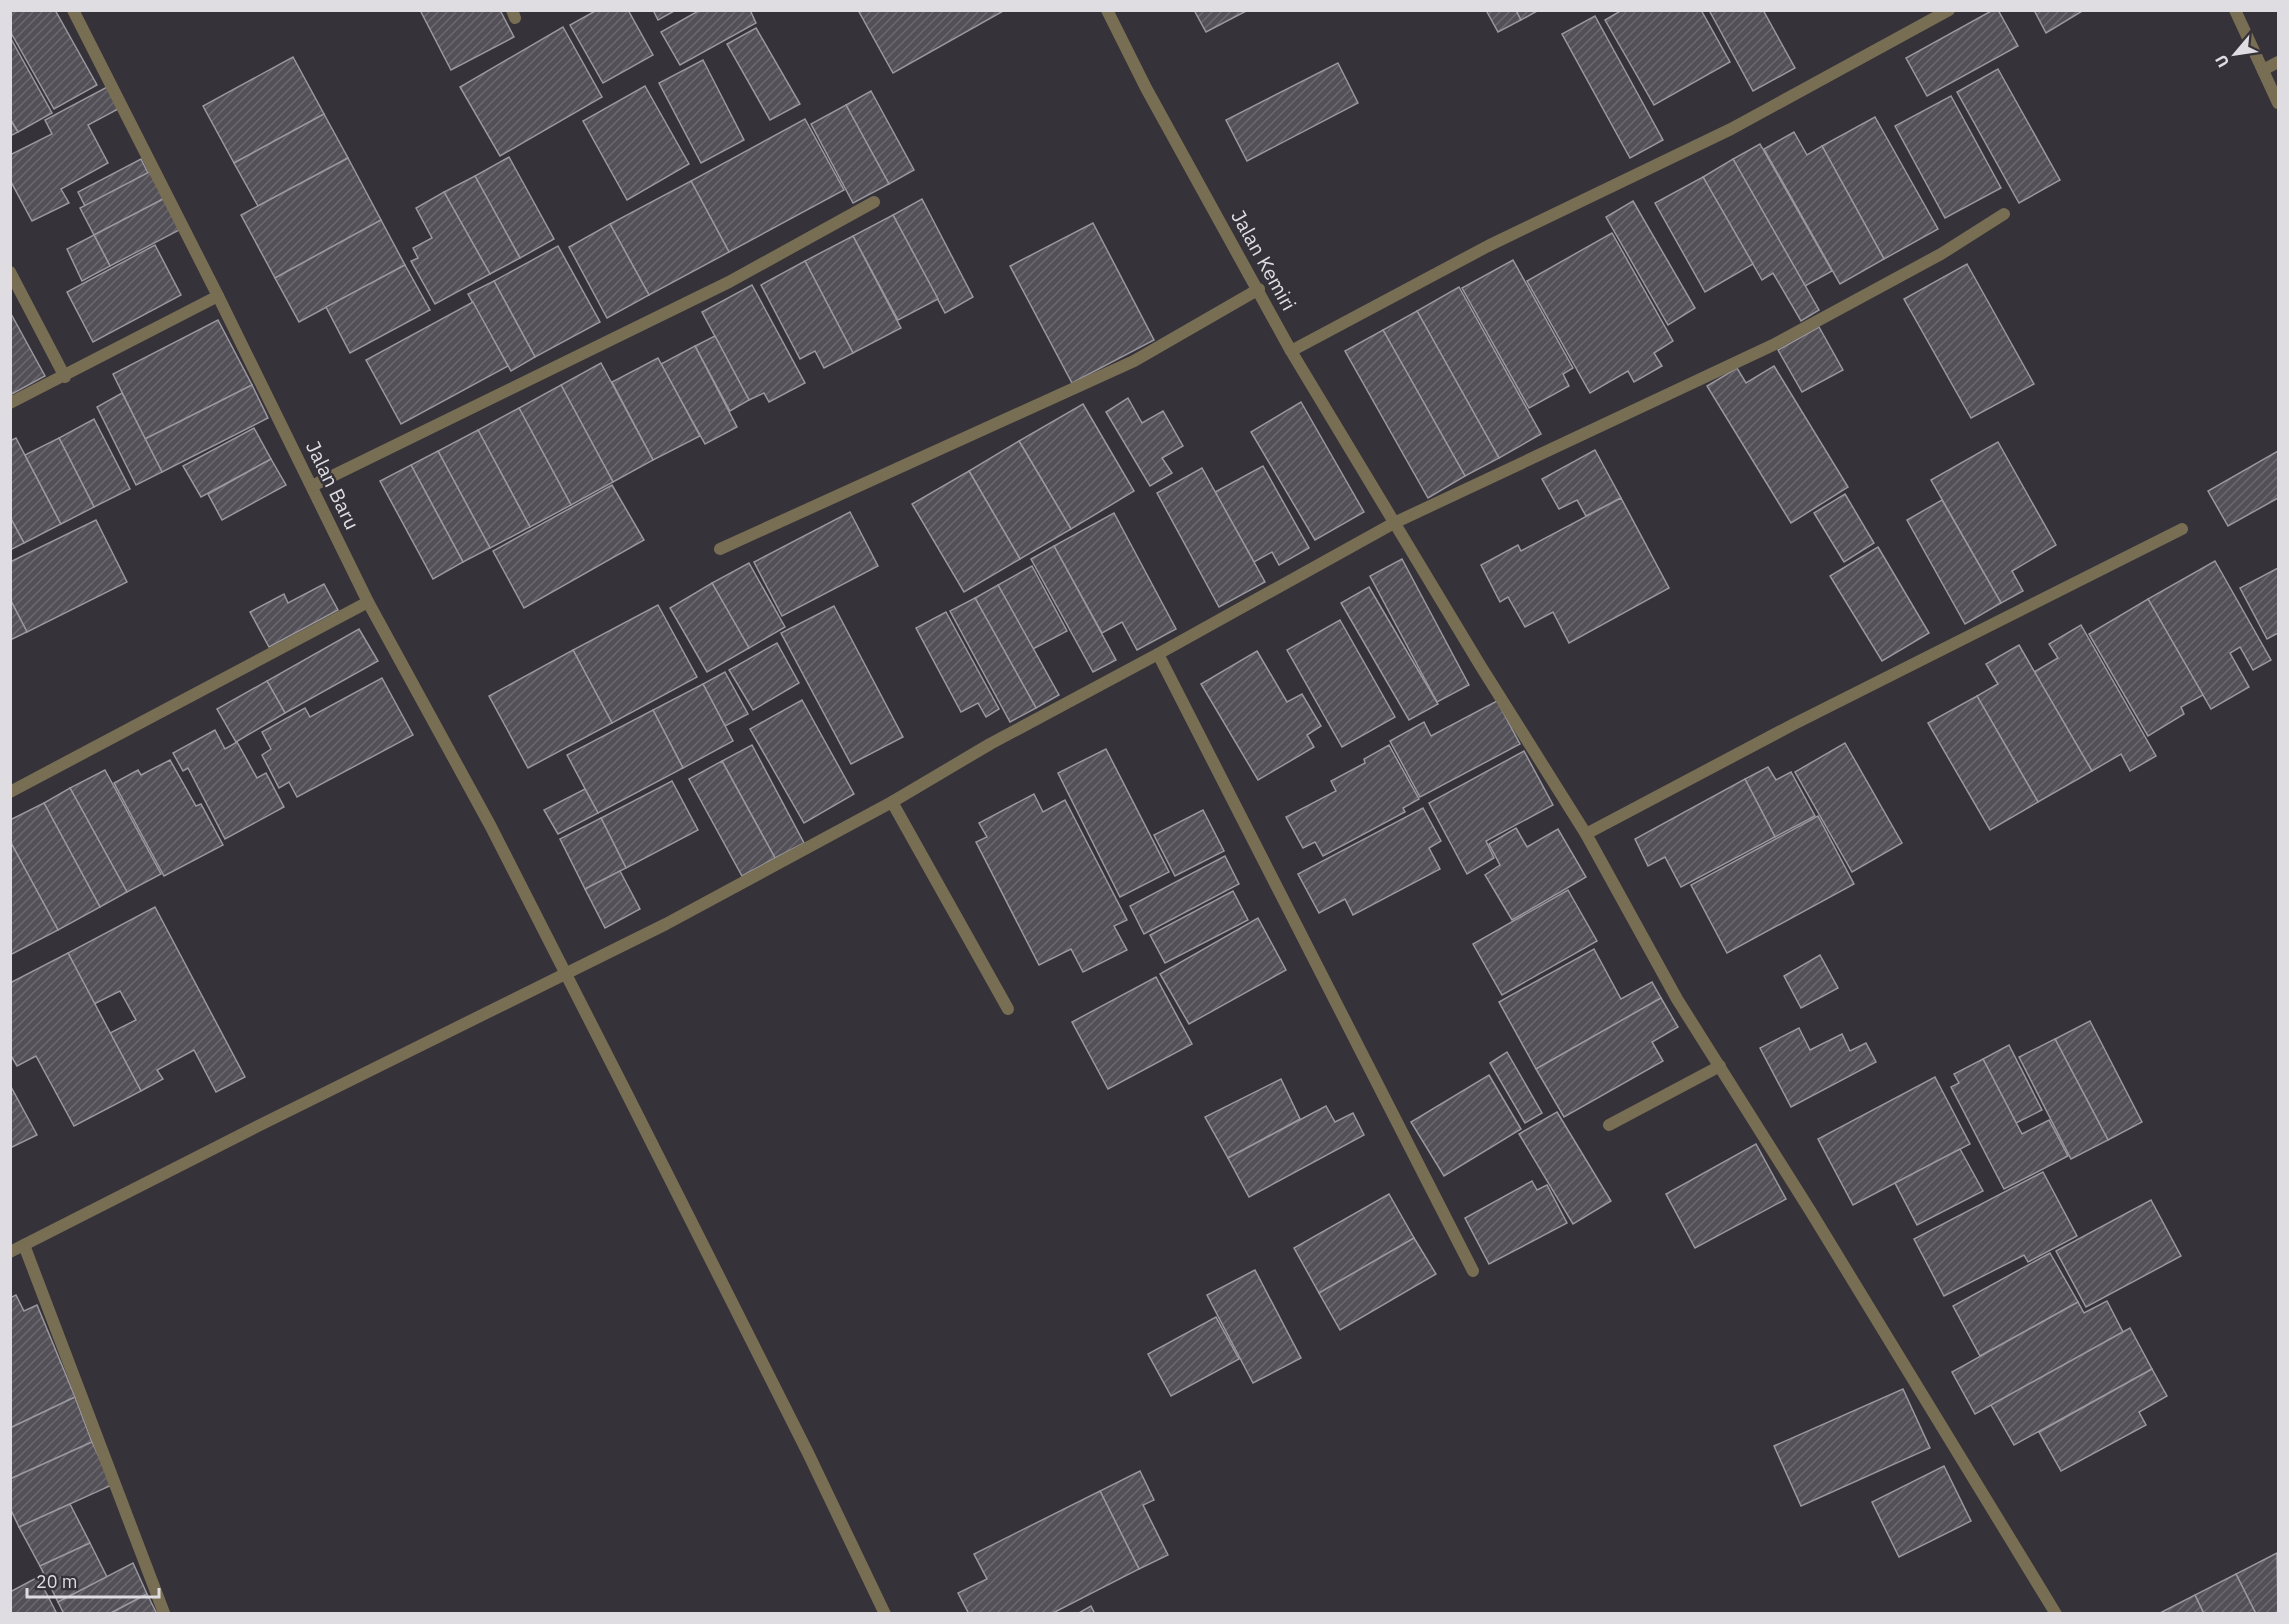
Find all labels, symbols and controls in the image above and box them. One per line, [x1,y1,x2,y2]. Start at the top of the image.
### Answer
north arrow [2205,24,2265,84]
text: U [2210,52,2233,71]
street label: Jalan Kemiri [1225,205,1303,315]
street label: Jalan Baru [300,436,366,534]
scale bar [27,1561,159,1599]
text: 20 m [36,1570,78,1593]

